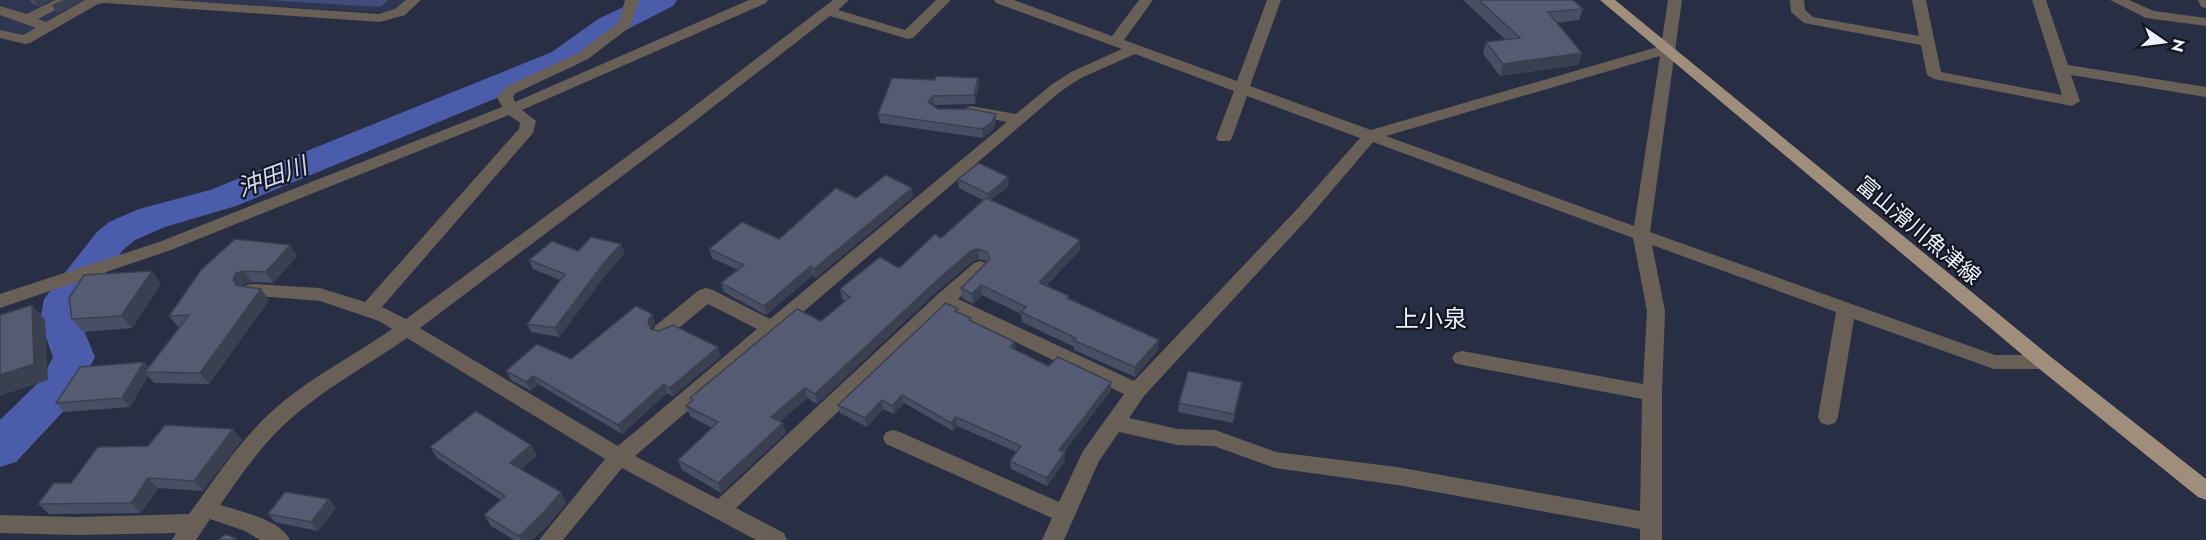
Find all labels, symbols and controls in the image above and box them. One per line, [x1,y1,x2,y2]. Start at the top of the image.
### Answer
north arrow [2134,12,2194,72]
text: N [2165,37,2191,54]
water label: 沖田川 [232,147,314,205]
street label: 富山滑川魚津線 [1850,168,1988,292]
district label: 上小泉 [1395,301,1467,336]

